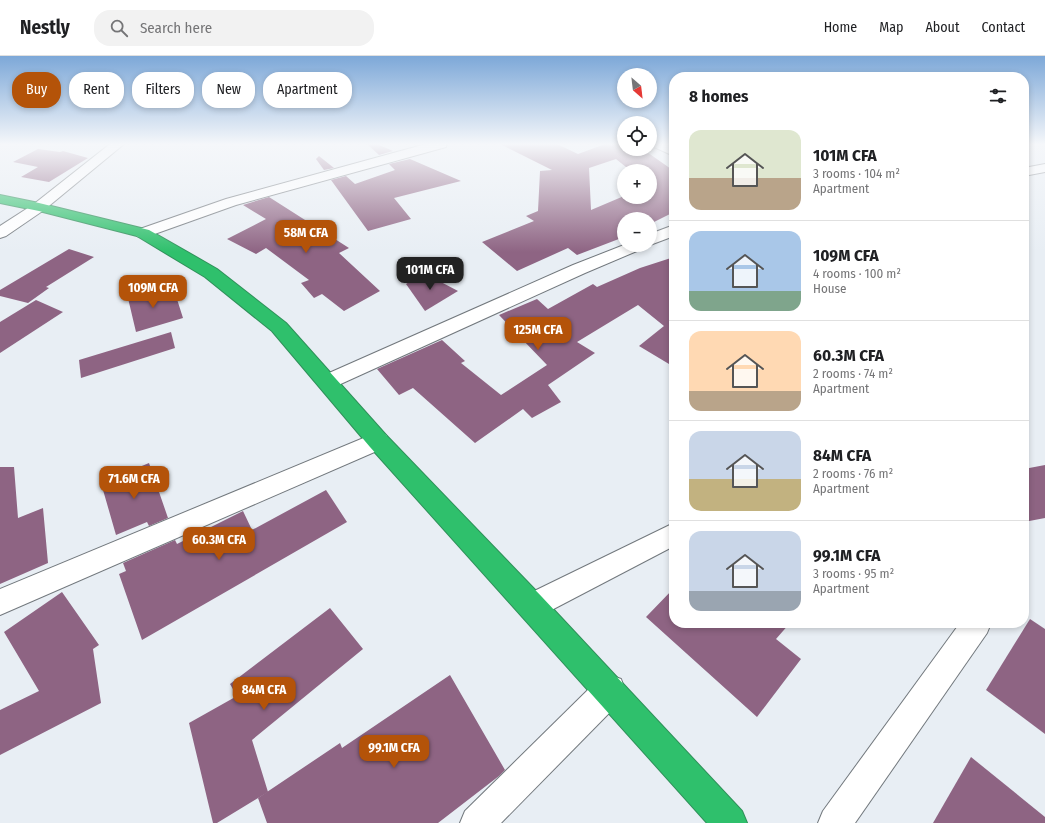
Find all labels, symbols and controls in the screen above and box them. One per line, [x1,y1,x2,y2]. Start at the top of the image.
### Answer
search box [94,10,374,46]
text: Nestly [20,16,70,39]
icon: search [108,17,130,39]
text: Search here [140,19,212,37]
text: Home [824,19,857,36]
text: Map [879,19,903,36]
text: About [925,19,960,36]
text: Contact [982,19,1025,36]
north arrow [617,68,657,108]
map controls [617,68,657,252]
chip: Buy [12,72,61,108]
chip: Rent [69,72,124,108]
chip: Filters [132,72,194,108]
chip: New [202,72,255,108]
chip: Apartment [263,72,352,108]
icon: filters [987,85,1009,107]
text: 8 homes [689,86,749,107]
button: locate [617,116,657,156]
text: 101M CFA [813,145,877,166]
icon: home [721,146,769,194]
button: + [617,164,657,204]
text: 3 rooms · 104 m² [813,166,900,181]
text: Apartment [813,181,869,196]
button: − [617,212,657,252]
pin: 58M CFA [269,220,343,254]
text: 58M CFA [284,225,328,240]
text: 109M CFA [813,245,879,266]
icon: home [721,247,769,295]
pin: 101M CFA [389,257,471,291]
text: 101M CFA [406,262,454,277]
text: 4 rooms · 100 m² [813,266,901,281]
pin: 109M CFA [112,275,194,309]
text: 109M CFA [128,280,178,295]
text: House [813,281,847,296]
pin: 125M CFA [497,317,579,351]
text: 125M CFA [514,322,562,337]
text: 60.3M CFA [813,345,884,366]
icon: home [721,347,769,395]
text: 2 rooms · 74 m² [813,366,893,381]
text: Apartment [813,381,869,396]
text: 84M CFA [813,445,871,466]
icon: home [721,447,769,495]
pin: 71.6M CFA [88,466,180,500]
text: 2 rooms · 76 m² [813,466,893,481]
text: 71.6M CFA [108,471,160,486]
text: Apartment [813,481,869,496]
pin: 60.3M CFA [173,527,265,561]
text: 60.3M CFA [192,532,246,547]
text: 99.1M CFA [813,545,881,566]
icon: home [721,547,769,595]
text: 3 rooms · 95 m² [813,566,894,581]
text: Apartment [813,581,869,596]
pin: 84M CFA [227,677,301,711]
text: 84M CFA [242,682,286,697]
pin: 99.1M CFA [348,735,440,769]
text: 99.1M CFA [368,740,420,755]

